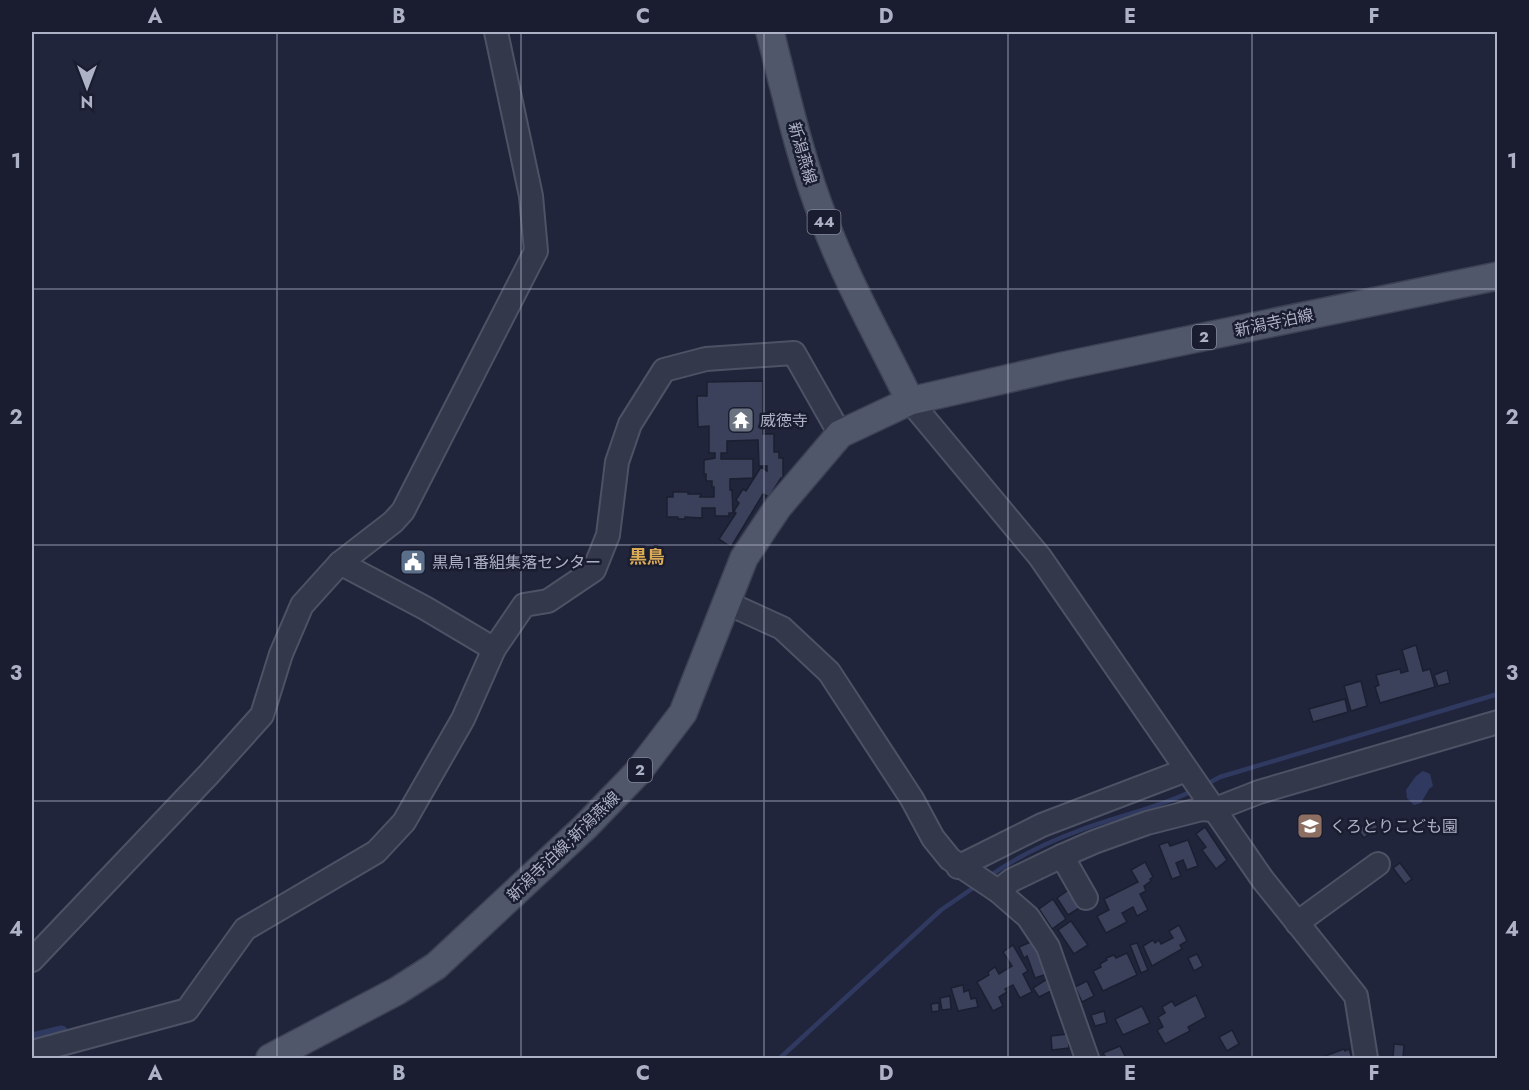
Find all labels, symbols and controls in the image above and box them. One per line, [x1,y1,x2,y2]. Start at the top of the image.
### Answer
text: A [147,2,163,31]
text: B [392,2,406,31]
text: C [636,2,650,31]
text: D [879,2,893,31]
text: E [1124,2,1136,31]
text: F [1368,2,1380,31]
north arrow [57,57,117,117]
text: N [81,90,93,113]
street label: 新潟燕線 [783,119,822,187]
text: 1 [11,147,21,176]
text: 1 [1507,147,1517,176]
road number: 44 [808,210,840,234]
street label: 新潟寺泊線 [1233,303,1316,342]
road number: 2 [1192,325,1216,349]
text: 2 [9,403,23,432]
text: 2 [1505,403,1519,432]
temple icon: 威徳寺 [726,405,756,435]
place label: 威徳寺 [760,409,808,432]
district label: 黒鳥 [629,544,665,570]
public building icon: 黒鳥１番組集落センター [398,547,428,577]
place label: 黒鳥１番組集落センター [432,551,601,574]
text: 3 [10,659,22,688]
text: 3 [1506,659,1518,688]
road number: 2 [628,758,652,782]
street label: 新潟寺泊線;新潟燕線 [502,786,625,906]
school or university icon: くろとりこども園 [1295,811,1325,841]
place label: くろとりこども園 [1330,815,1458,838]
text: 4 [9,915,23,944]
text: 4 [1505,915,1519,944]
text: A [147,1059,163,1088]
text: B [392,1059,406,1088]
text: C [636,1059,650,1088]
text: D [879,1059,893,1088]
text: E [1124,1059,1136,1088]
text: F [1368,1059,1380,1088]

